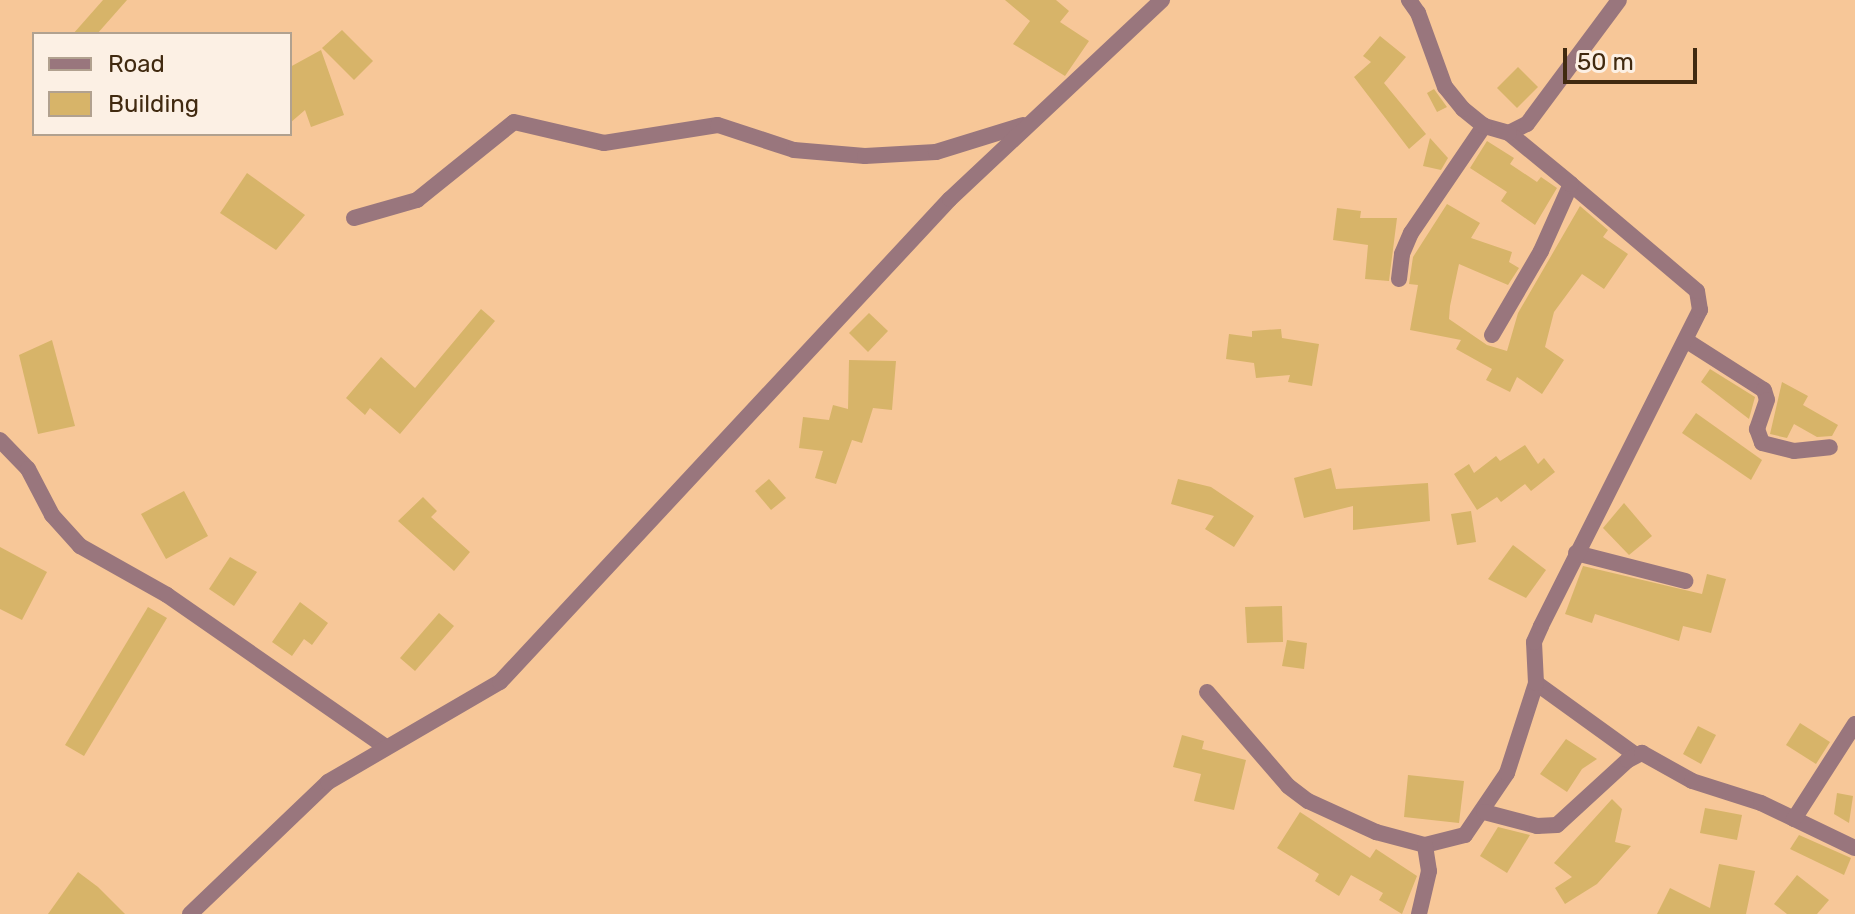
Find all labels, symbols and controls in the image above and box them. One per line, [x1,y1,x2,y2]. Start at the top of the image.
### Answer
legend [32,32,292,136]
scale bar [1567,32,1701,82]
text: 50 m [1577,48,1634,76]
text: Road [108,50,165,78]
text: Building [108,90,199,118]

